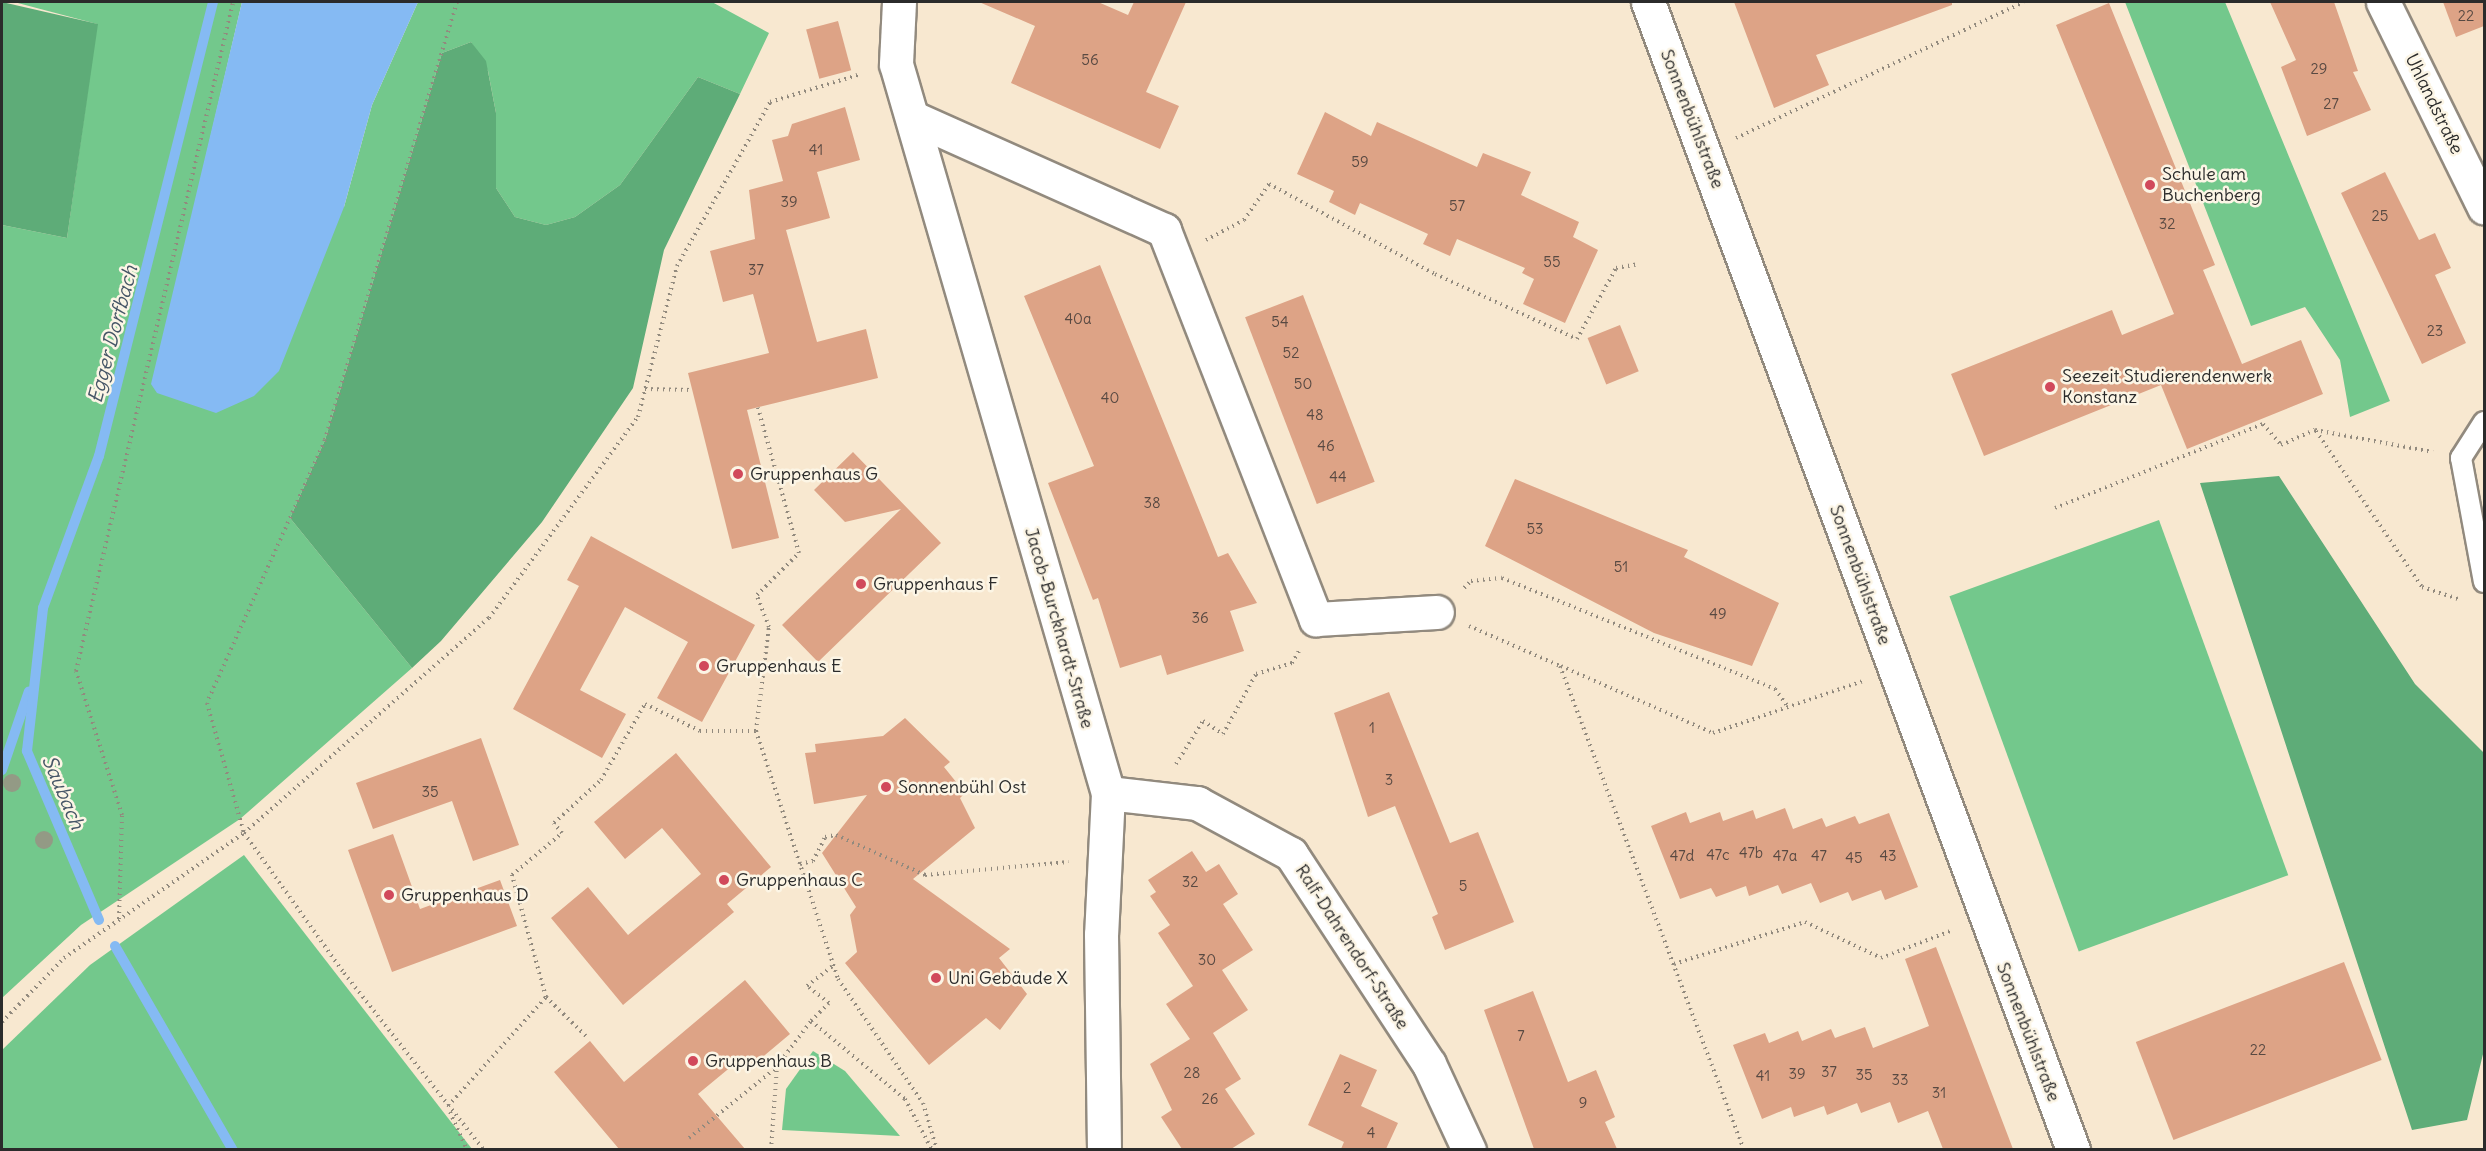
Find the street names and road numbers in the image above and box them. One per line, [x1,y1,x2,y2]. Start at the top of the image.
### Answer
street label: Sonnenbühlstraße [1656,46,1728,192]
street label: Uhlandstraße [2400,50,2468,158]
street label: Sonnenbühlstraße [1825,502,1895,648]
street label: Jacob-Burckhardt-Straße [1020,525,1098,731]
street label: Ralf-Dahrendorf-Straße [1291,861,1413,1033]
street label: Sonnenbühlstraße [1992,959,2064,1105]

